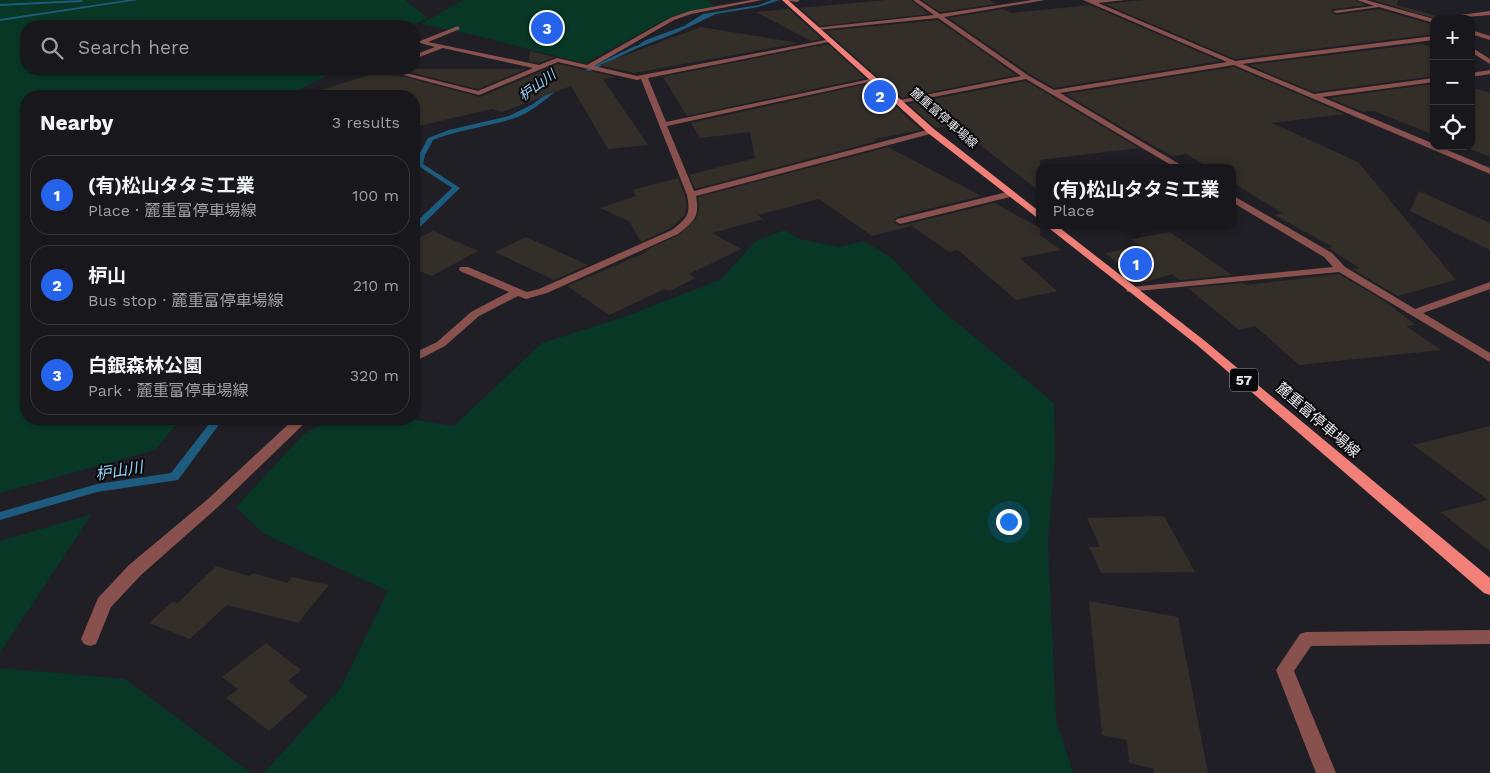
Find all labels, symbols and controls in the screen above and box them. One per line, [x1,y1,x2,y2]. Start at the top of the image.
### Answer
pin: 3 [531,9,563,47]
map controls [1430,15,1475,150]
button: + [1430,15,1475,60]
search box [20,20,420,75]
icon: search [38,34,66,62]
text: Search here [78,36,189,59]
button: − [1430,60,1475,105]
water label: 枦山川 [515,65,560,104]
pin: 2 [864,77,896,115]
street label: 麓重富停車場線 [908,85,980,151]
button: locate [1430,105,1475,150]
text: Nearby [40,110,113,135]
text: 3 results [332,113,400,132]
popup [1036,164,1236,229]
text: (有)松山タタミ工業 [88,174,255,197]
text: (有)松山タタミ工業 [1053,178,1219,201]
text: 1 [54,186,60,205]
text: 100 m [352,186,399,205]
text: Place · 麓重富停車場線 [88,201,256,220]
text: Place [1053,201,1094,220]
pin: 1 [1120,245,1152,283]
text: 枦山 [88,264,126,287]
text: 2 [52,276,62,295]
text: 210 m [353,276,399,295]
text: Bus stop · 麓重富停車場線 [88,291,284,310]
text: 白銀森林公園 [88,354,202,377]
text: 3 [52,366,62,385]
text: 320 m [350,366,399,385]
road number: 57 [1230,368,1258,392]
street label: 麓重富停車場線 [1272,379,1364,461]
text: Park · 麓重富停車場線 [88,381,249,400]
water label: 枦山川 [94,457,146,484]
your location [996,509,1022,535]

